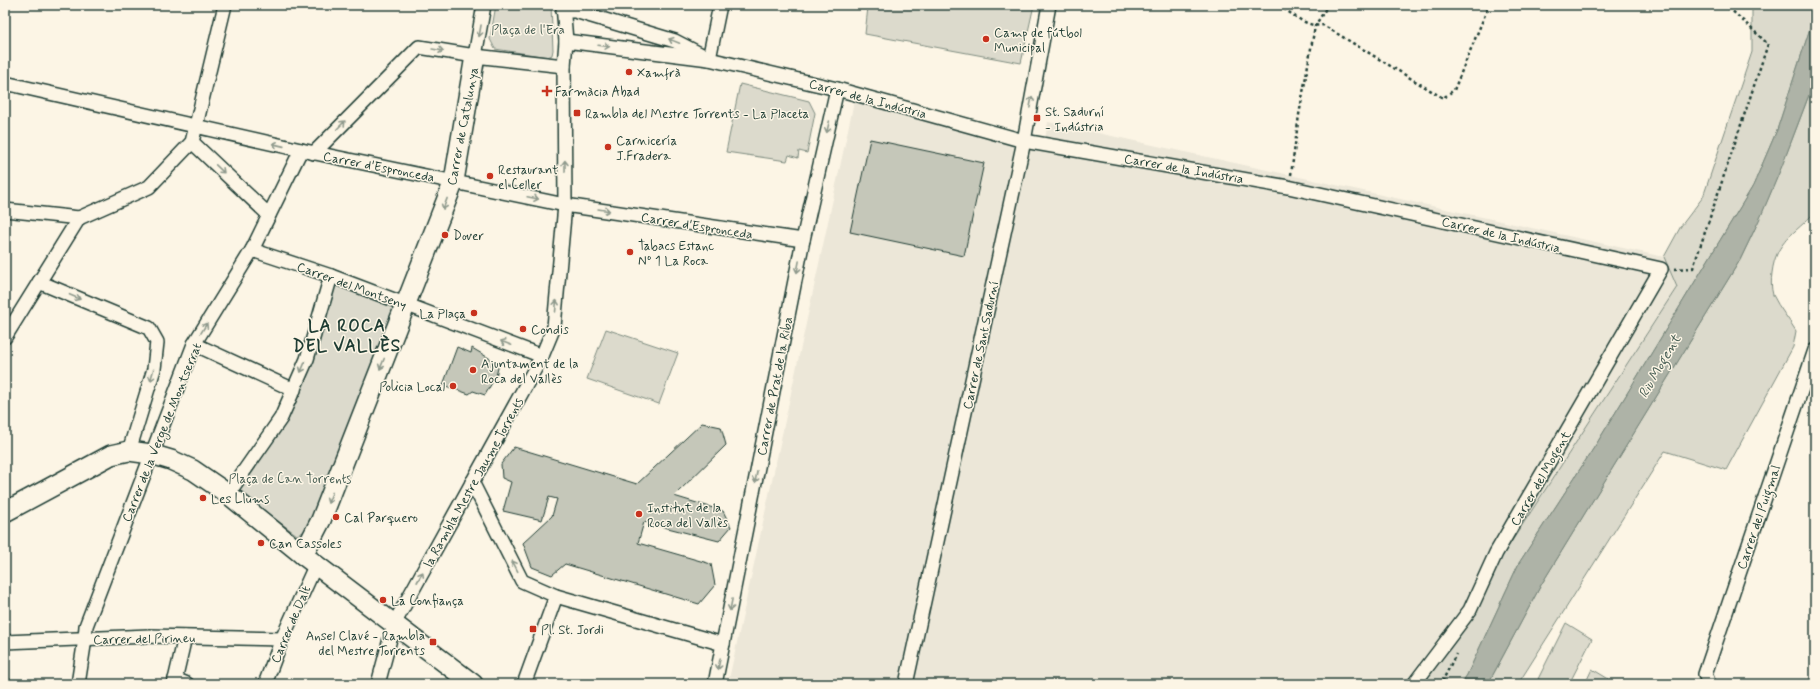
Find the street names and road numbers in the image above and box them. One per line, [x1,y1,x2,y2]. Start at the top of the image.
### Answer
street label: Carrer de Catalunya [444,65,483,187]
street label: Carrer de la Indústria [807,76,928,123]
street label: Carrer d'Espronceda [322,148,436,187]
street label: Carrer de la Indústria [1123,151,1245,188]
street label: Carrer d'Espronceda [640,209,754,244]
street label: Carrer de la Indústria [1440,214,1562,257]
street label: Carrer del Montseny [294,259,409,314]
street label: Carrer de Sant Sadurní [960,280,1003,411]
street label: Carrer de Prat de la Riba [754,315,797,457]
street label: Carrer de la Verge de Montserrat [119,340,207,525]
street label: la Rambla Mestre Jaume Torrents [420,395,528,571]
street label: Carrer del Mogent [1507,428,1577,530]
street label: Carrer del Puigmal [1734,463,1787,573]
street label: Carrer de Dalt [267,583,315,666]
street label: Carrer del Pirineu [93,630,195,649]

